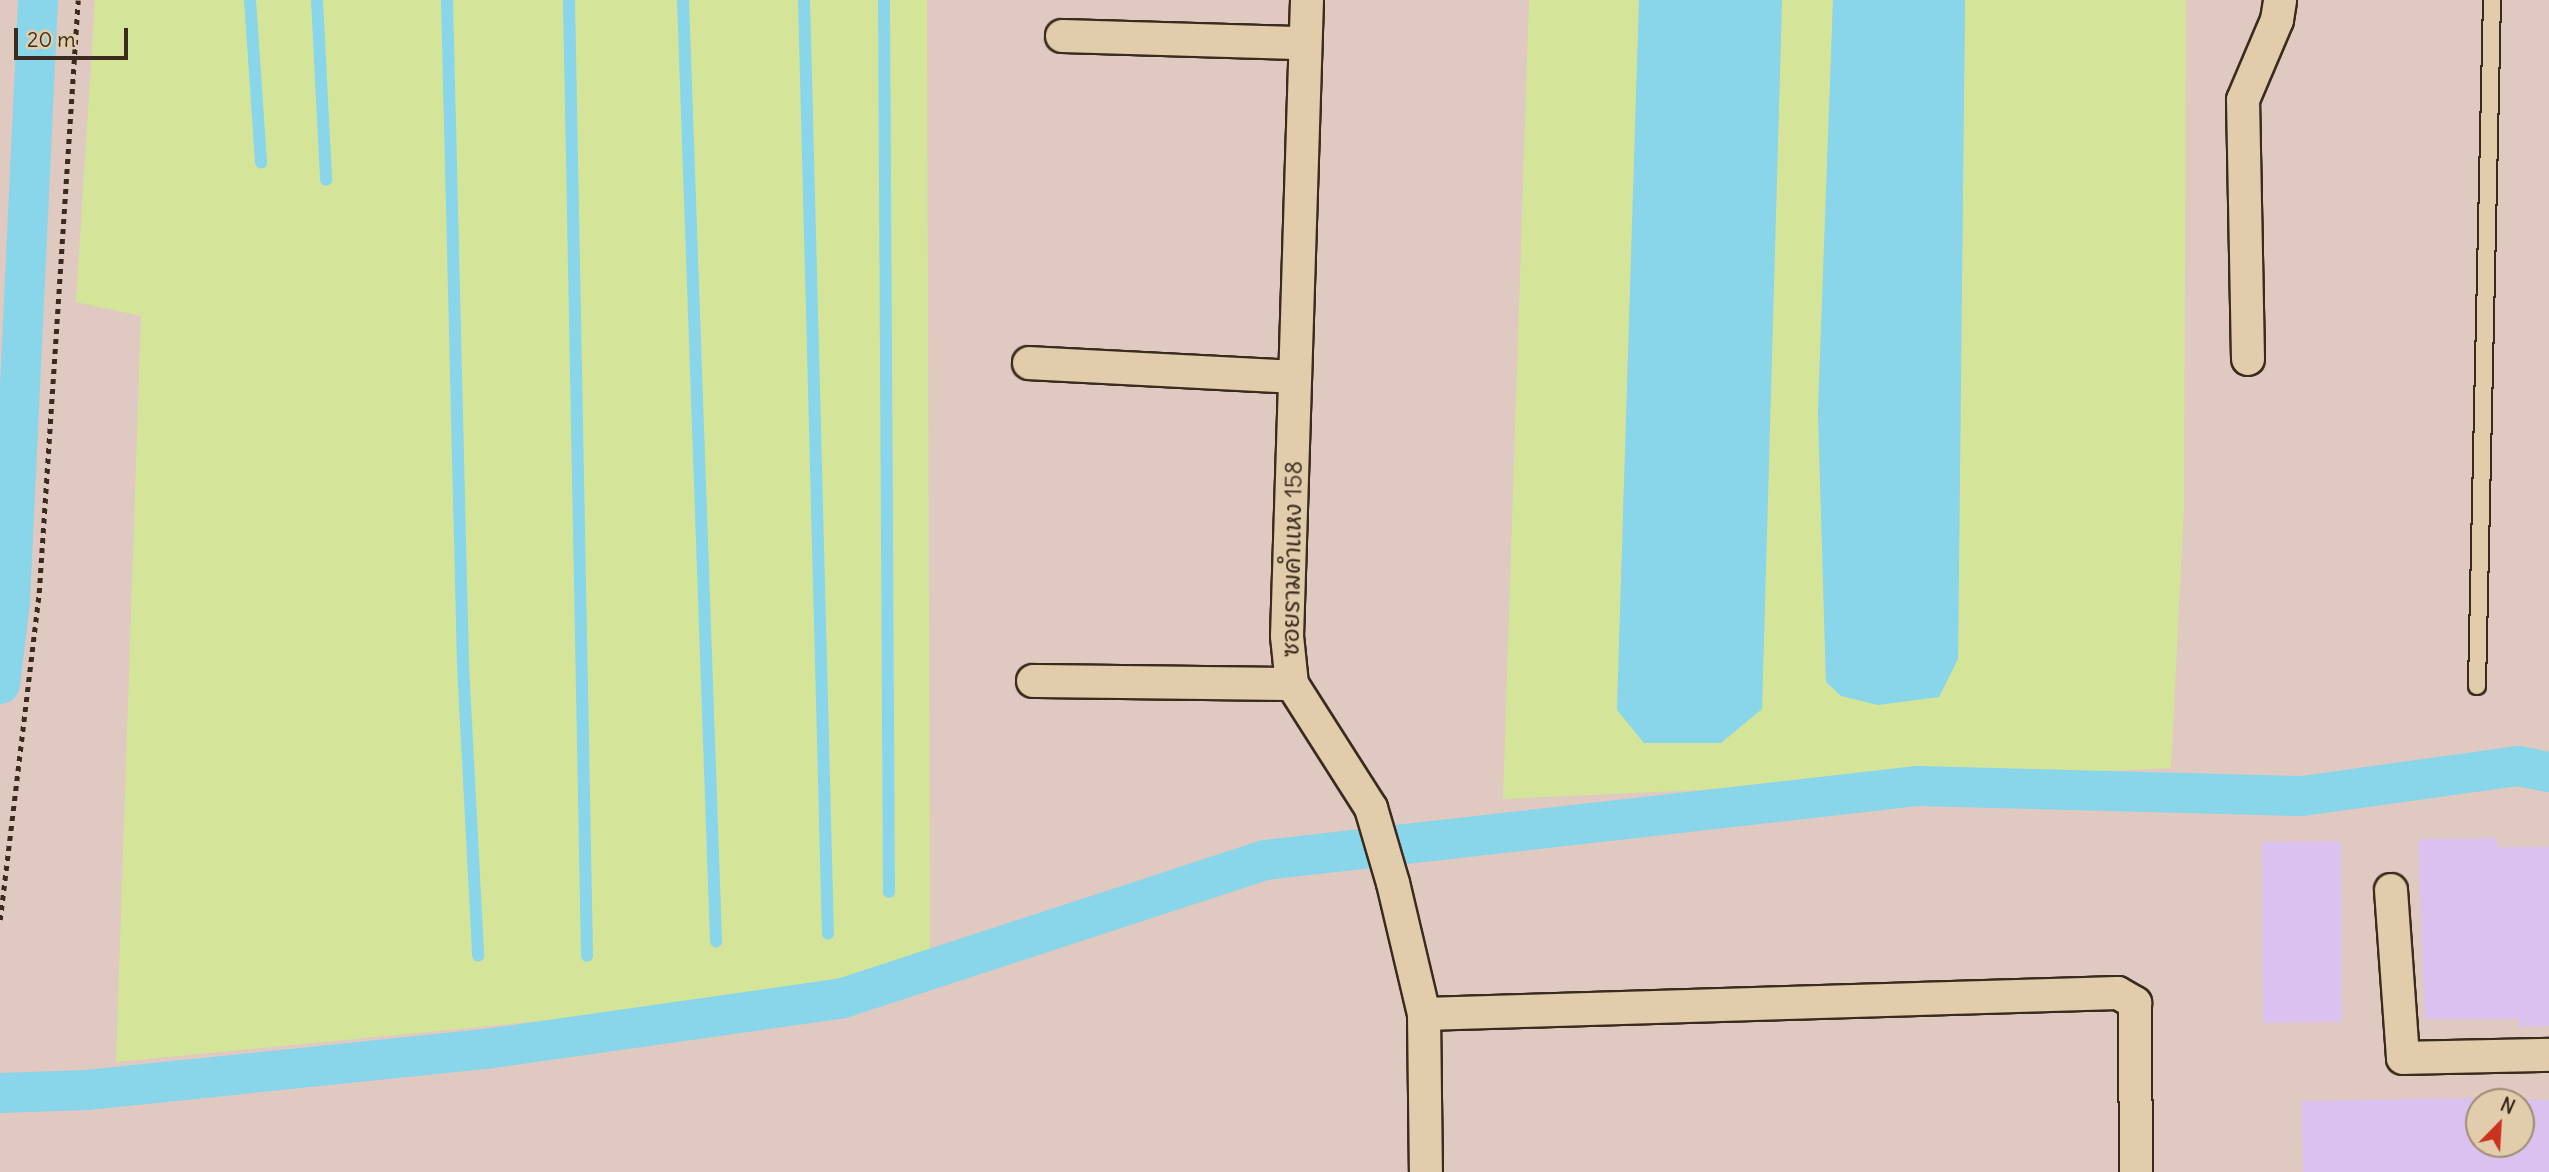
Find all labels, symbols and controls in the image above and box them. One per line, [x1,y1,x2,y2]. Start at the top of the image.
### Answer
scale bar [18,14,131,58]
text: 20 m [27,26,76,53]
street label: ซอยรามคำแหง 158 [1276,460,1308,658]
north arrow [2465,1088,2535,1158]
text: N [2497,1092,2519,1119]

